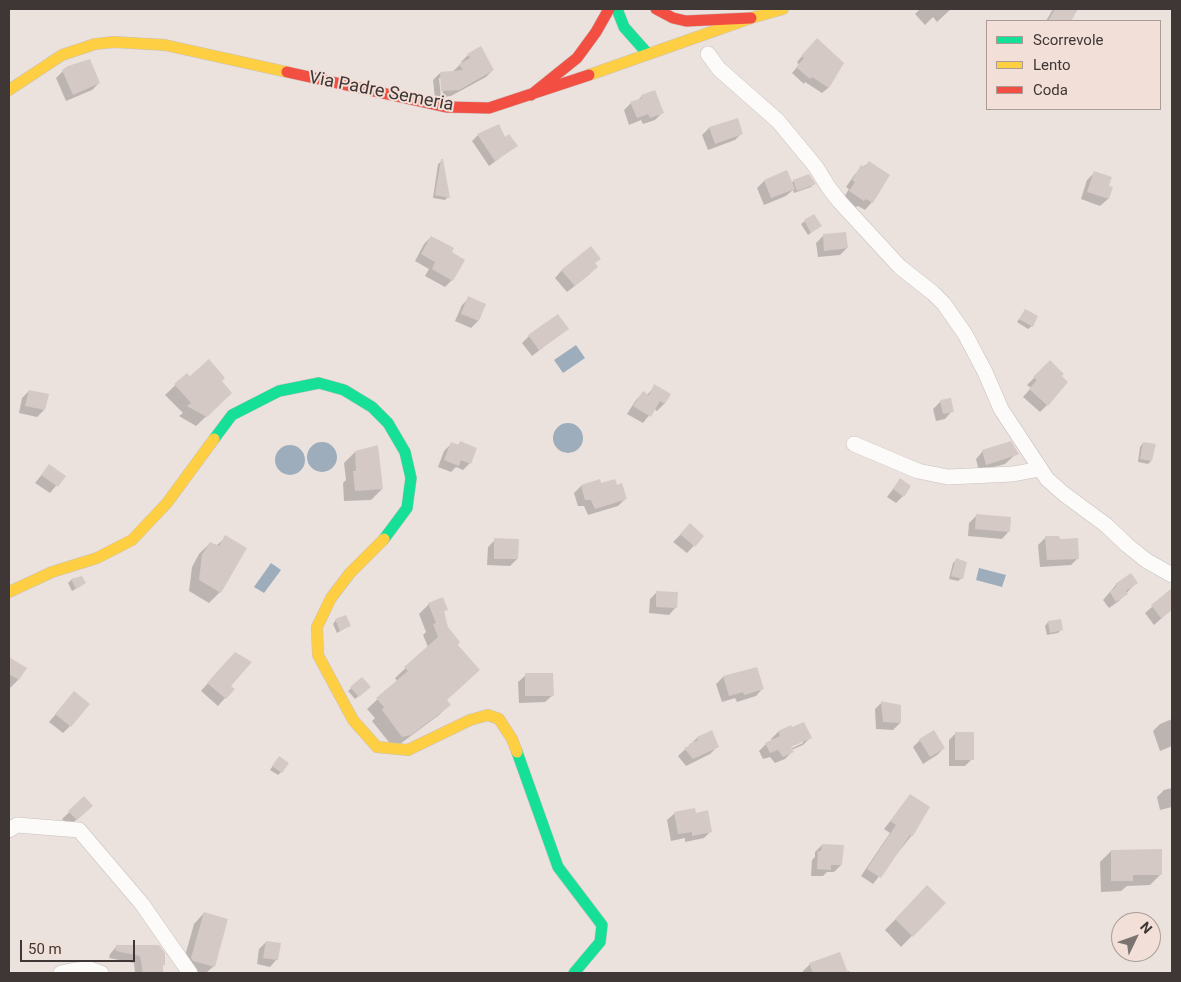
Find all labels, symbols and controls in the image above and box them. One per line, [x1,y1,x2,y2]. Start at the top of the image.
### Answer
legend [986,20,1161,110]
text: Scorrevole [1033,31,1104,49]
text: Lento [1033,56,1071,74]
street label: Via Padre Semeria [307,67,455,117]
text: Coda [1033,81,1068,99]
north arrow [1111,912,1161,962]
text: N [1137,919,1156,937]
scale bar [22,930,138,962]
text: 50 m [28,940,62,958]

